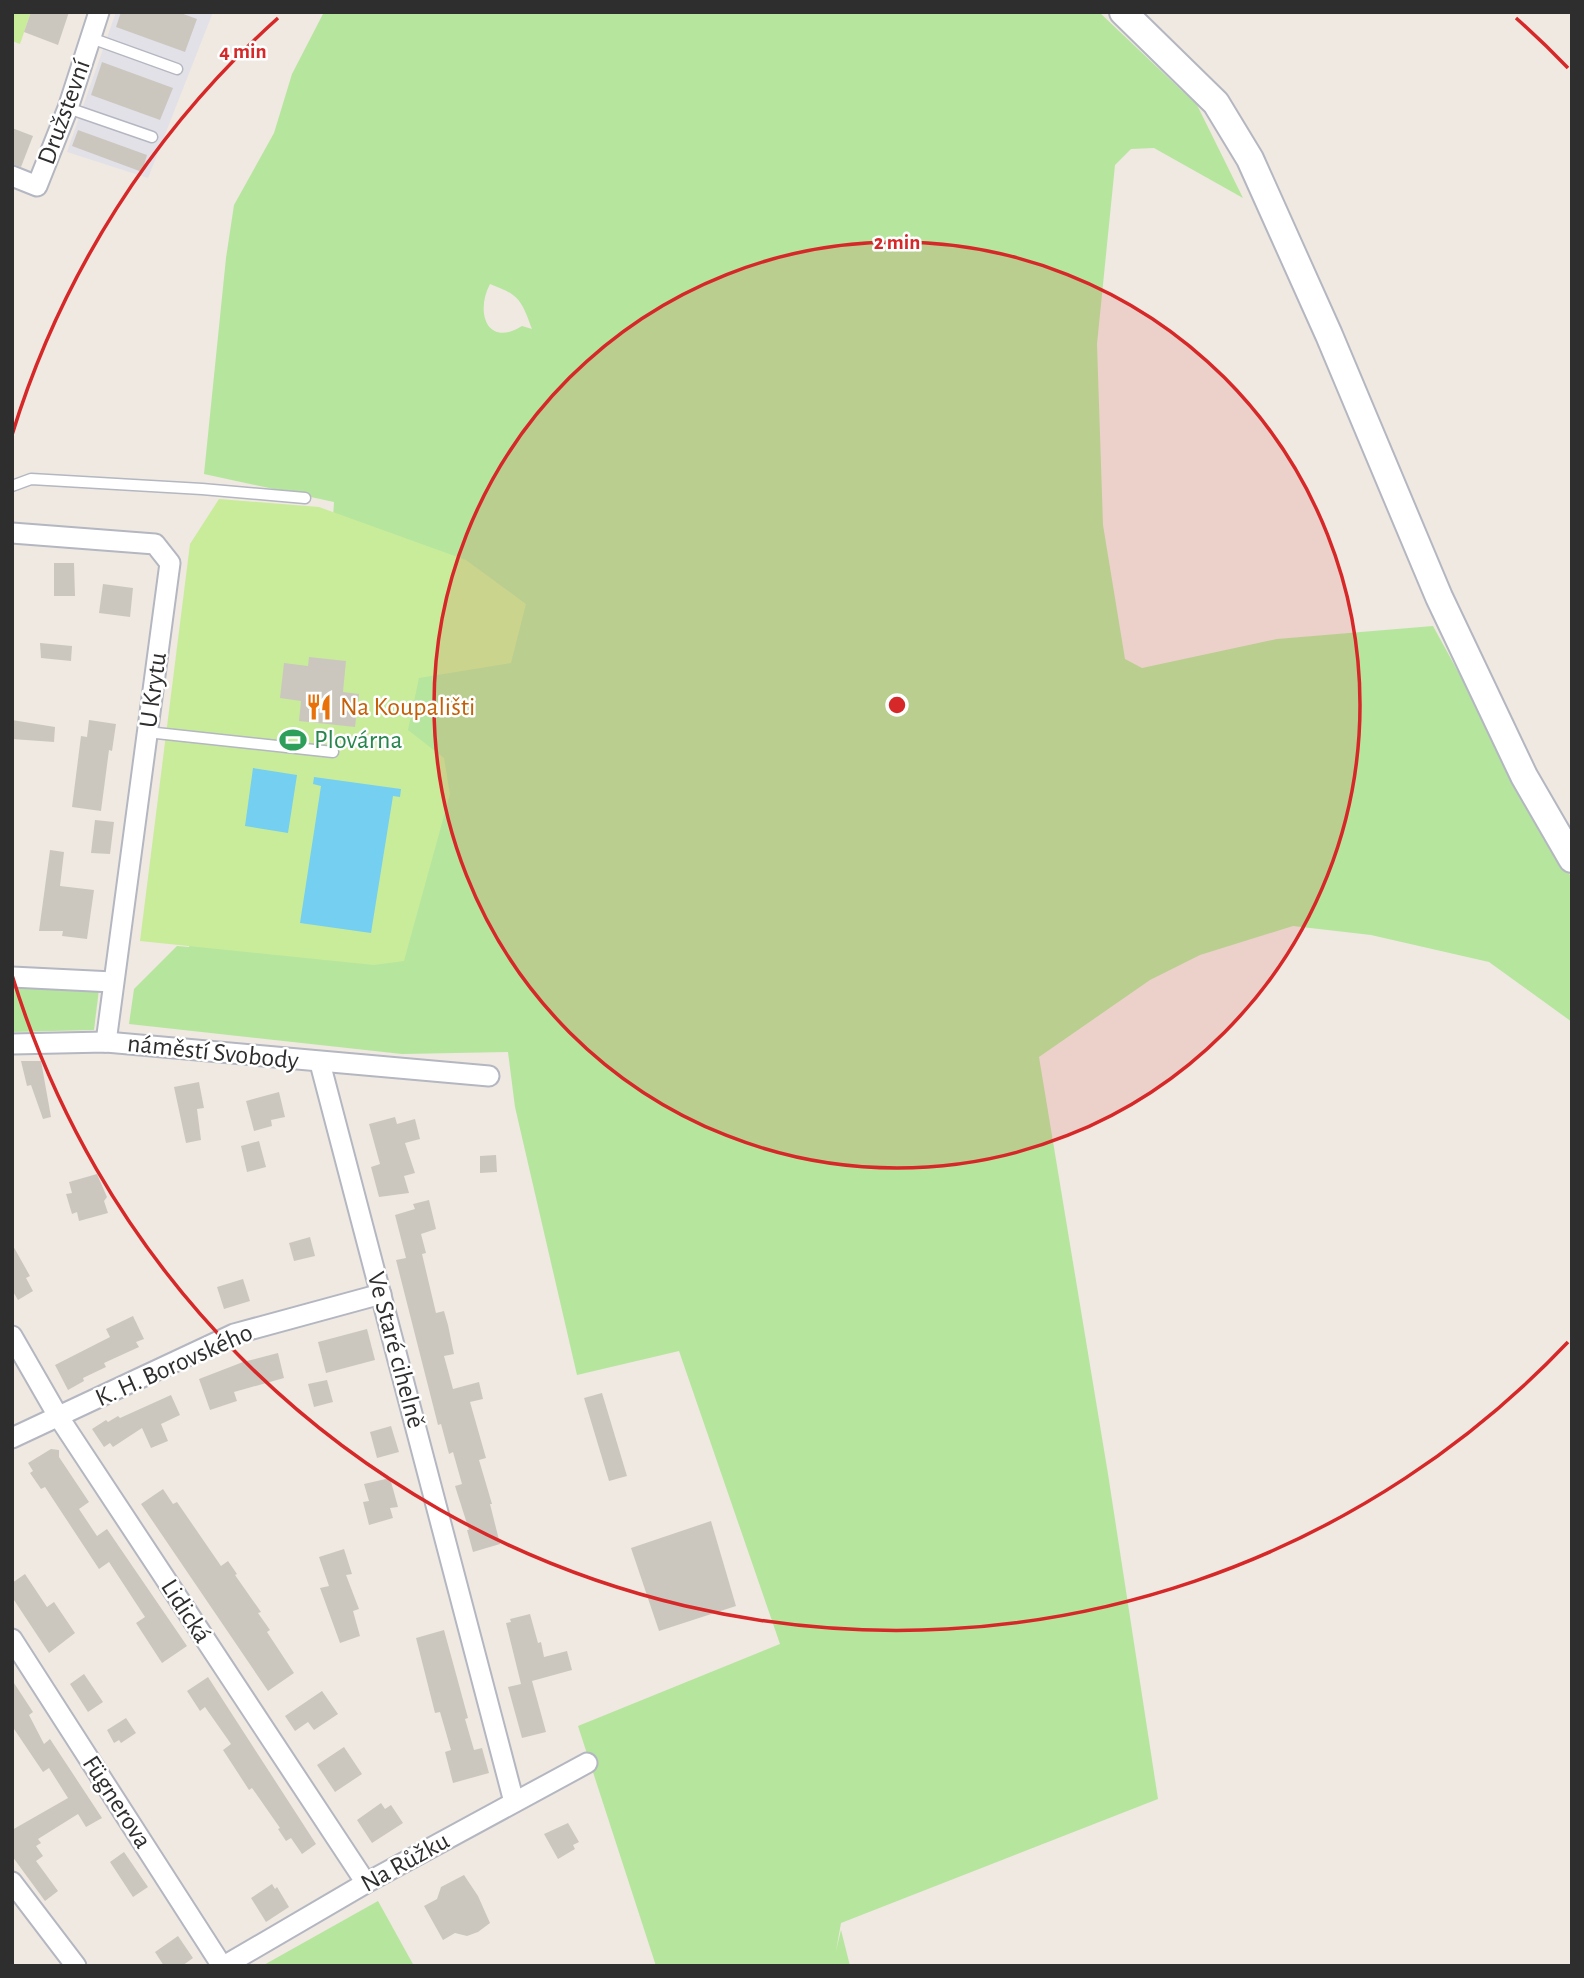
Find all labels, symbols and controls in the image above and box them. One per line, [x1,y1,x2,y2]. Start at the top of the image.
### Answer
text: 4 min [219,41,267,62]
street label: Družstevní [33,55,95,168]
text: 2 min [874,232,920,253]
street label: U Krytu [135,651,171,729]
restaurant icon: Na Koupališti [304,692,334,722]
centre of rings [885,693,909,717]
place label: Na Koupališti [340,694,475,720]
sports icon: Plovárna [278,725,308,755]
place label: Plovárna [314,727,403,753]
street label: náměstí Svobody [126,1030,300,1074]
street label: Ve Staré cihelně [363,1269,429,1431]
street label: K. H. Borovského [92,1319,256,1411]
street label: Lidická [156,1574,216,1648]
street label: Fügnerova [78,1751,156,1853]
street label: Na Růžku [356,1827,454,1897]

